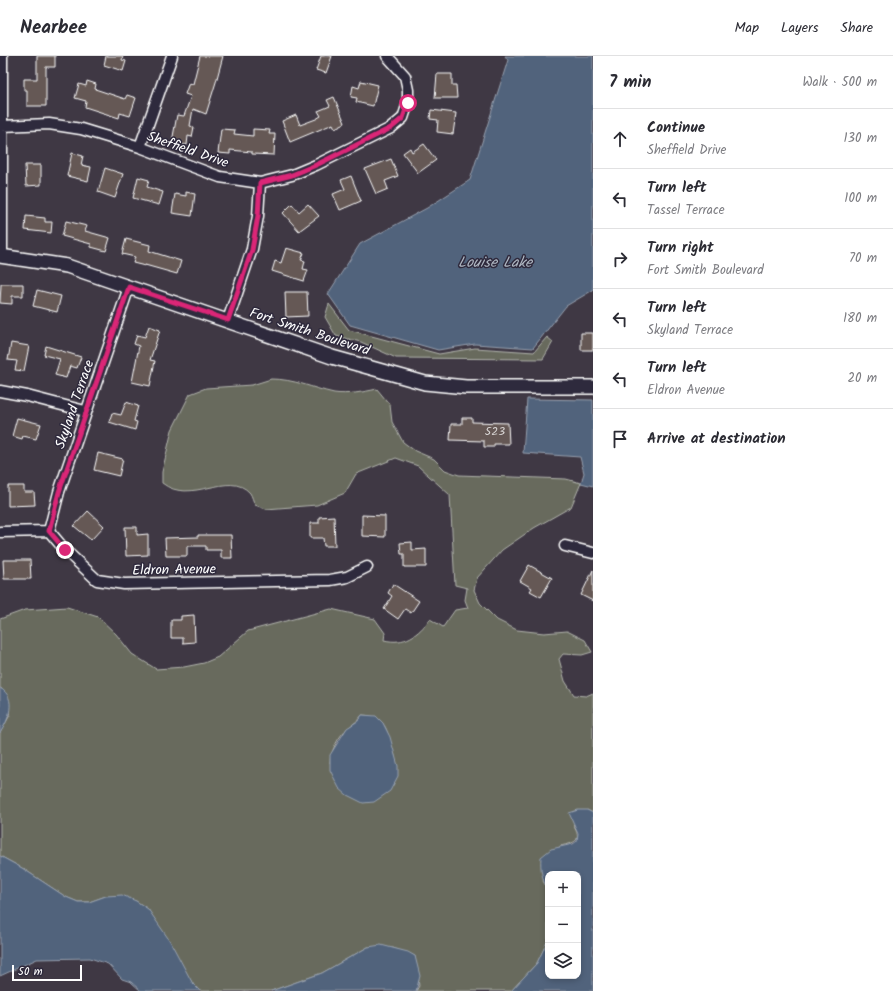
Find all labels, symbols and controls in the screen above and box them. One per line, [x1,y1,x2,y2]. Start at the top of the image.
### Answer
text: Nearbee [20,13,87,43]
text: Map [735,17,759,39]
text: Layers [781,17,819,39]
text: Share [841,17,873,39]
text: 7 min [609,69,651,96]
text: Walk · 500 m [802,72,877,93]
route start [399,94,417,112]
text: Continue [647,116,705,140]
street label: Sheffield Drive [144,126,232,174]
icon: ahead [609,128,631,150]
text: 130 m [843,128,877,149]
text: Sheffield Drive [647,140,726,161]
text: Turn left [647,176,707,200]
icon: left [609,188,631,210]
text: 100 m [844,188,877,209]
text: Tassel Terrace [647,200,725,221]
text: Turn right [647,236,714,260]
icon: right [609,248,631,270]
text: 70 m [849,248,877,269]
water label: Louise Lake [458,251,533,275]
text: Fort Smith Boulevard [647,260,764,281]
text: Turn left [647,296,707,320]
street label: Fort Smith Boulevard [247,302,374,362]
icon: left [609,308,631,330]
text: 180 m [843,308,877,329]
text: Skyland Terrace [647,320,733,341]
street label: Skyland Terrace [49,356,101,452]
text: Turn left [647,356,707,380]
icon: left [609,368,631,390]
text: 20 m [847,368,877,389]
text: Eldron Avenue [647,380,725,401]
house number: 523 [485,422,505,441]
text: Arrive at destination [647,427,786,451]
icon: arrive [609,428,631,450]
route end [56,541,74,559]
street label: Eldron Avenue [132,558,217,582]
map controls [545,871,581,979]
button: + [545,871,581,907]
button: − [545,907,581,943]
button: layers [545,943,581,979]
scale bar [12,963,82,982]
text: 50 m [18,963,43,981]

